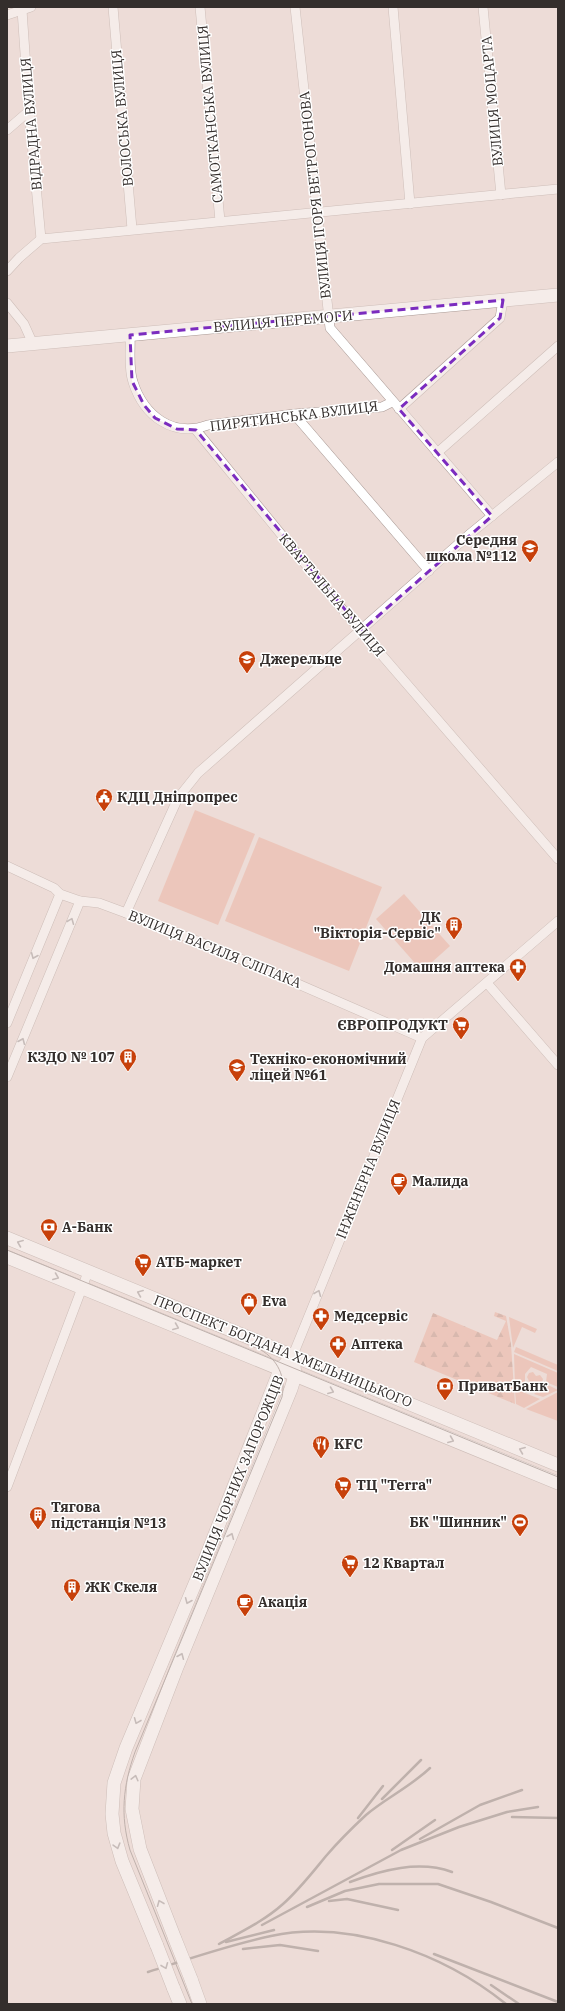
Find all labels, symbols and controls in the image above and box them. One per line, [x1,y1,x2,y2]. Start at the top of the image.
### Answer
street label: САМОТКАНСЬКА ВУЛИЦЯ [193,24,227,204]
street label: ВУЛИЦЯ МОЦАРТА [477,35,507,167]
street label: ВОЛОСЬКА ВУЛИЦЯ [107,49,137,187]
street label: ВІДРАДНА ВУЛИЦЯ [16,57,46,191]
street label: ВУЛИЦЯ ІГОРЯ ВЕТРОГОНОВА [295,90,335,300]
street label: ВУЛИЦЯ ПЕРЕМОГИ [213,306,353,336]
street label: ПИРЯТИНСЬКА ВУЛИЦЯ [209,397,379,435]
street label: КВАРТАЛЬНА ВУЛИЦЯ [275,530,389,660]
place label: Середня школа №112 [426,531,517,565]
school or university icon: Середня школа №112 [520,538,540,563]
school or university icon: Джерельце [237,649,257,674]
place label: Джерельце [260,650,342,668]
public building icon: КДЦ Дніпропрес [94,787,114,812]
place label: КДЦ Дніпропрес [117,788,238,806]
street label: ВУЛИЦЯ ВАСИЛЯ СЛІПАКА [126,906,305,992]
place label: ДК "Вікторія-Сервіс" [313,908,442,942]
building icon: ДК "Вікторія-Сервіс" [444,915,464,940]
one-way arrow [67,917,75,924]
one-way arrow [31,953,39,960]
pharmacy icon: Домашня аптека [508,957,528,982]
place label: Домашня аптека [384,958,505,976]
supermarket icon: ЄВРОПРОДУКТ [451,1015,471,1040]
place label: ЄВРОПРОДУКТ [337,1016,448,1034]
one-way arrow [17,1038,25,1046]
building icon: КЗДО № 107 [118,1047,138,1072]
place label: КЗДО № 107 [27,1048,115,1066]
place label: Техніко-економічний ліцей №61 [249,1050,407,1084]
school or university icon: Техніко-економічний ліцей №61 [227,1057,247,1082]
street label: ІНЖЕНЕРНА ВУЛИЦЯ [332,1097,404,1241]
cafe icon: Малида [389,1171,409,1196]
place label: Малида [412,1172,468,1190]
bank icon: А-Банк [39,1217,59,1242]
place label: А-Банк [62,1218,113,1236]
one-way arrow [16,1240,23,1248]
supermarket icon: АТБ-маркет [133,1252,153,1277]
place label: АТБ-маркет [156,1253,242,1271]
one-way arrow [53,1273,60,1281]
one-way arrow [136,1289,143,1297]
one-way arrow [313,1290,321,1297]
street label: ПРОСПЕКТ БОГДАНА ХМЕЛЬНИЦЬКОГО [151,1291,415,1411]
shop icon: Eva [239,1291,259,1316]
place label: Eva [262,1292,287,1310]
pharmacy icon: Медсервіс [311,1306,331,1331]
place label: Медсервіс [334,1307,408,1325]
one-way arrow [172,1322,180,1330]
pharmacy icon: Аптека [328,1334,348,1359]
place label: Аптека [351,1335,403,1353]
street label: ВУЛИЦЯ ЧОРНИХ ЗАПОРОЖЦІВ [188,1372,288,1584]
bank icon: ПриватБанк [435,1376,455,1401]
place label: ПриватБанк [458,1377,548,1395]
one-way arrow [327,1386,334,1394]
restaurant icon: KFC [311,1434,331,1459]
place label: KFC [334,1435,363,1453]
one-way arrow [448,1435,455,1443]
one-way arrow [518,1446,525,1454]
supermarket icon: ТЦ "Terra" [333,1475,353,1500]
place label: ТЦ "Terra" [356,1476,432,1494]
place label: Тягова пiдстанцiя №13 [51,1498,166,1532]
building icon: Тягова пiдстанцiя №13 [28,1505,48,1530]
sports icon: БК "Шинник" [510,1512,530,1537]
place label: БК "Шинник" [409,1513,507,1531]
one-way arrow [226,1533,234,1541]
supermarket icon: 12 Квартал [340,1553,360,1578]
place label: 12 Квартал [363,1554,444,1572]
building icon: ЖК Скеля [62,1577,82,1602]
place label: ЖК Скеля [85,1578,158,1596]
cafe icon: Акація [235,1592,255,1617]
place label: Акація [258,1593,308,1611]
one-way arrow [185,1597,193,1604]
one-way arrow [177,1653,185,1660]
one-way arrow [134,1716,142,1724]
one-way arrow [130,1774,139,1781]
one-way arrow [112,1842,121,1849]
one-way arrow [156,1899,164,1906]
one-way arrow [160,1962,168,1970]

